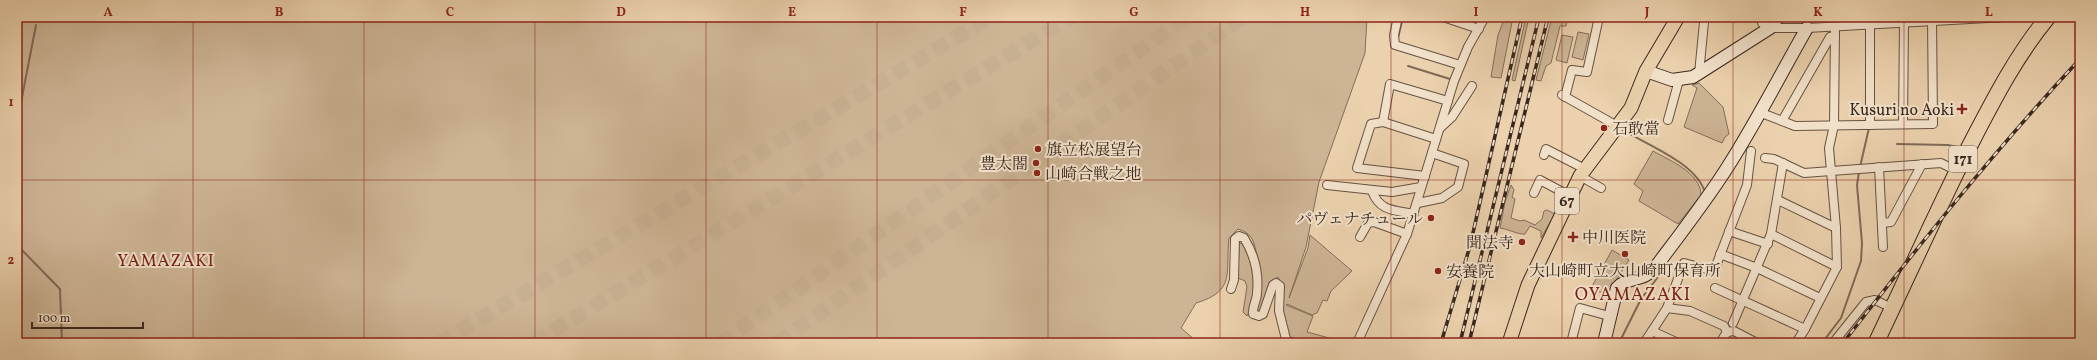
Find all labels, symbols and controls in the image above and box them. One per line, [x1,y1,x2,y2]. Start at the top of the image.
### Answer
text: A [103,4,113,22]
text: B [275,4,284,22]
text: C [446,4,454,22]
text: D [616,4,626,22]
text: E [788,4,796,22]
text: F [959,4,967,22]
text: G [1129,4,1139,22]
text: H [1300,4,1310,22]
text: I [1474,4,1479,22]
text: J [1644,4,1650,22]
text: K [1813,4,1823,22]
text: L [1985,4,1993,22]
text: 1 [8,94,14,112]
place label: Kusuri no Aoki [1849,100,1954,122]
marker: Kusuri no Aoki [1957,104,1967,114]
place label: 石敢當 [1612,119,1660,141]
marker: 石敢當 [1599,123,1609,133]
place label: 旗立松展望台 [1046,140,1142,162]
marker: 旗立松展望台 [1033,144,1043,154]
road number: 171 [1949,146,1977,172]
place label: 豊太閤 [980,154,1028,176]
marker: 豊太閤 [1031,158,1041,168]
place label: 山崎合戦之地 [1045,164,1141,186]
marker: 山崎合戦之地 [1032,168,1042,178]
road number: 67 [1555,188,1579,214]
place label: パヴェナチュール [1296,209,1423,231]
marker: パヴェナチュール [1426,213,1436,223]
place label: 中川医院 [1582,228,1646,250]
marker: 中川医院 [1567,231,1579,243]
place label: 聞法寺 [1466,233,1514,255]
marker: 聞法寺 [1517,237,1527,247]
marker: 大山崎町立大山崎町保育所 [1620,249,1630,259]
district label: YAMAZAKI [117,250,215,273]
text: 2 [8,252,15,270]
place label: 大山崎町立大山崎町保育所 [1529,261,1721,283]
place label: 安養院 [1446,262,1494,284]
marker: 安養院 [1433,266,1443,276]
district label: OYAMAZAKI [1575,283,1691,308]
scale bar [32,304,143,330]
text: 100 m [38,311,71,327]

